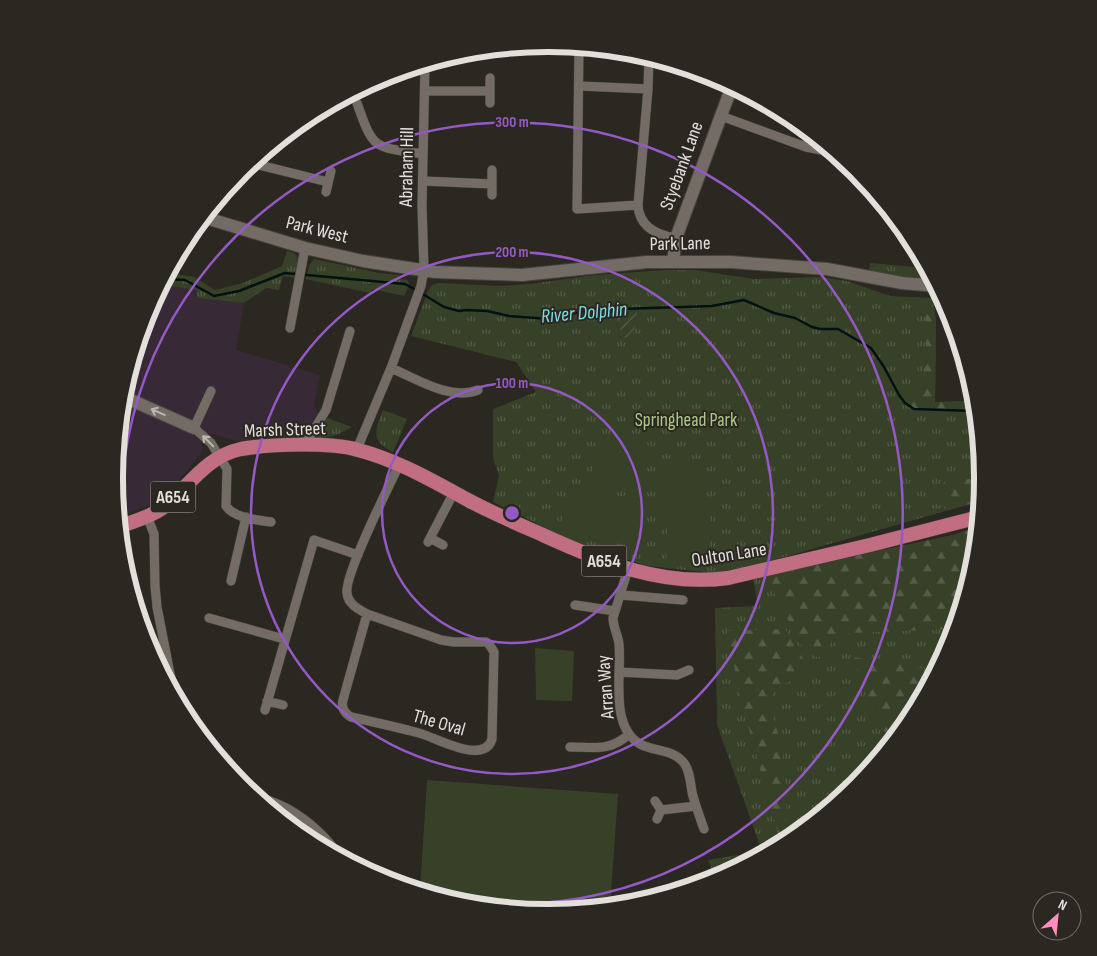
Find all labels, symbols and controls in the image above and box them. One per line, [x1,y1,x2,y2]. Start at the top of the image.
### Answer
text: 300 m [495,113,529,132]
street label: Styebank Lane [655,119,709,213]
street label: Abraham Hill [395,127,419,208]
street label: Park West [284,211,351,249]
street label: Park Lane [649,232,711,256]
text: 200 m [495,243,529,262]
water label: River Dolphin [540,297,628,329]
text: 100 m [496,374,528,393]
one-way arrow [151,407,166,416]
park label: Springhead Park [635,409,738,432]
street label: Marsh Street [244,417,326,443]
one-way arrow [202,435,214,448]
road number: A654 [150,482,196,512]
centre of rings [503,504,521,522]
street label: Oulton Lane [690,538,768,572]
road number: A654 [582,546,626,576]
street label: Arran Way [592,654,620,721]
street label: The Oval [410,705,468,741]
north arrow [1032,891,1082,941]
text: N [1055,896,1070,914]

